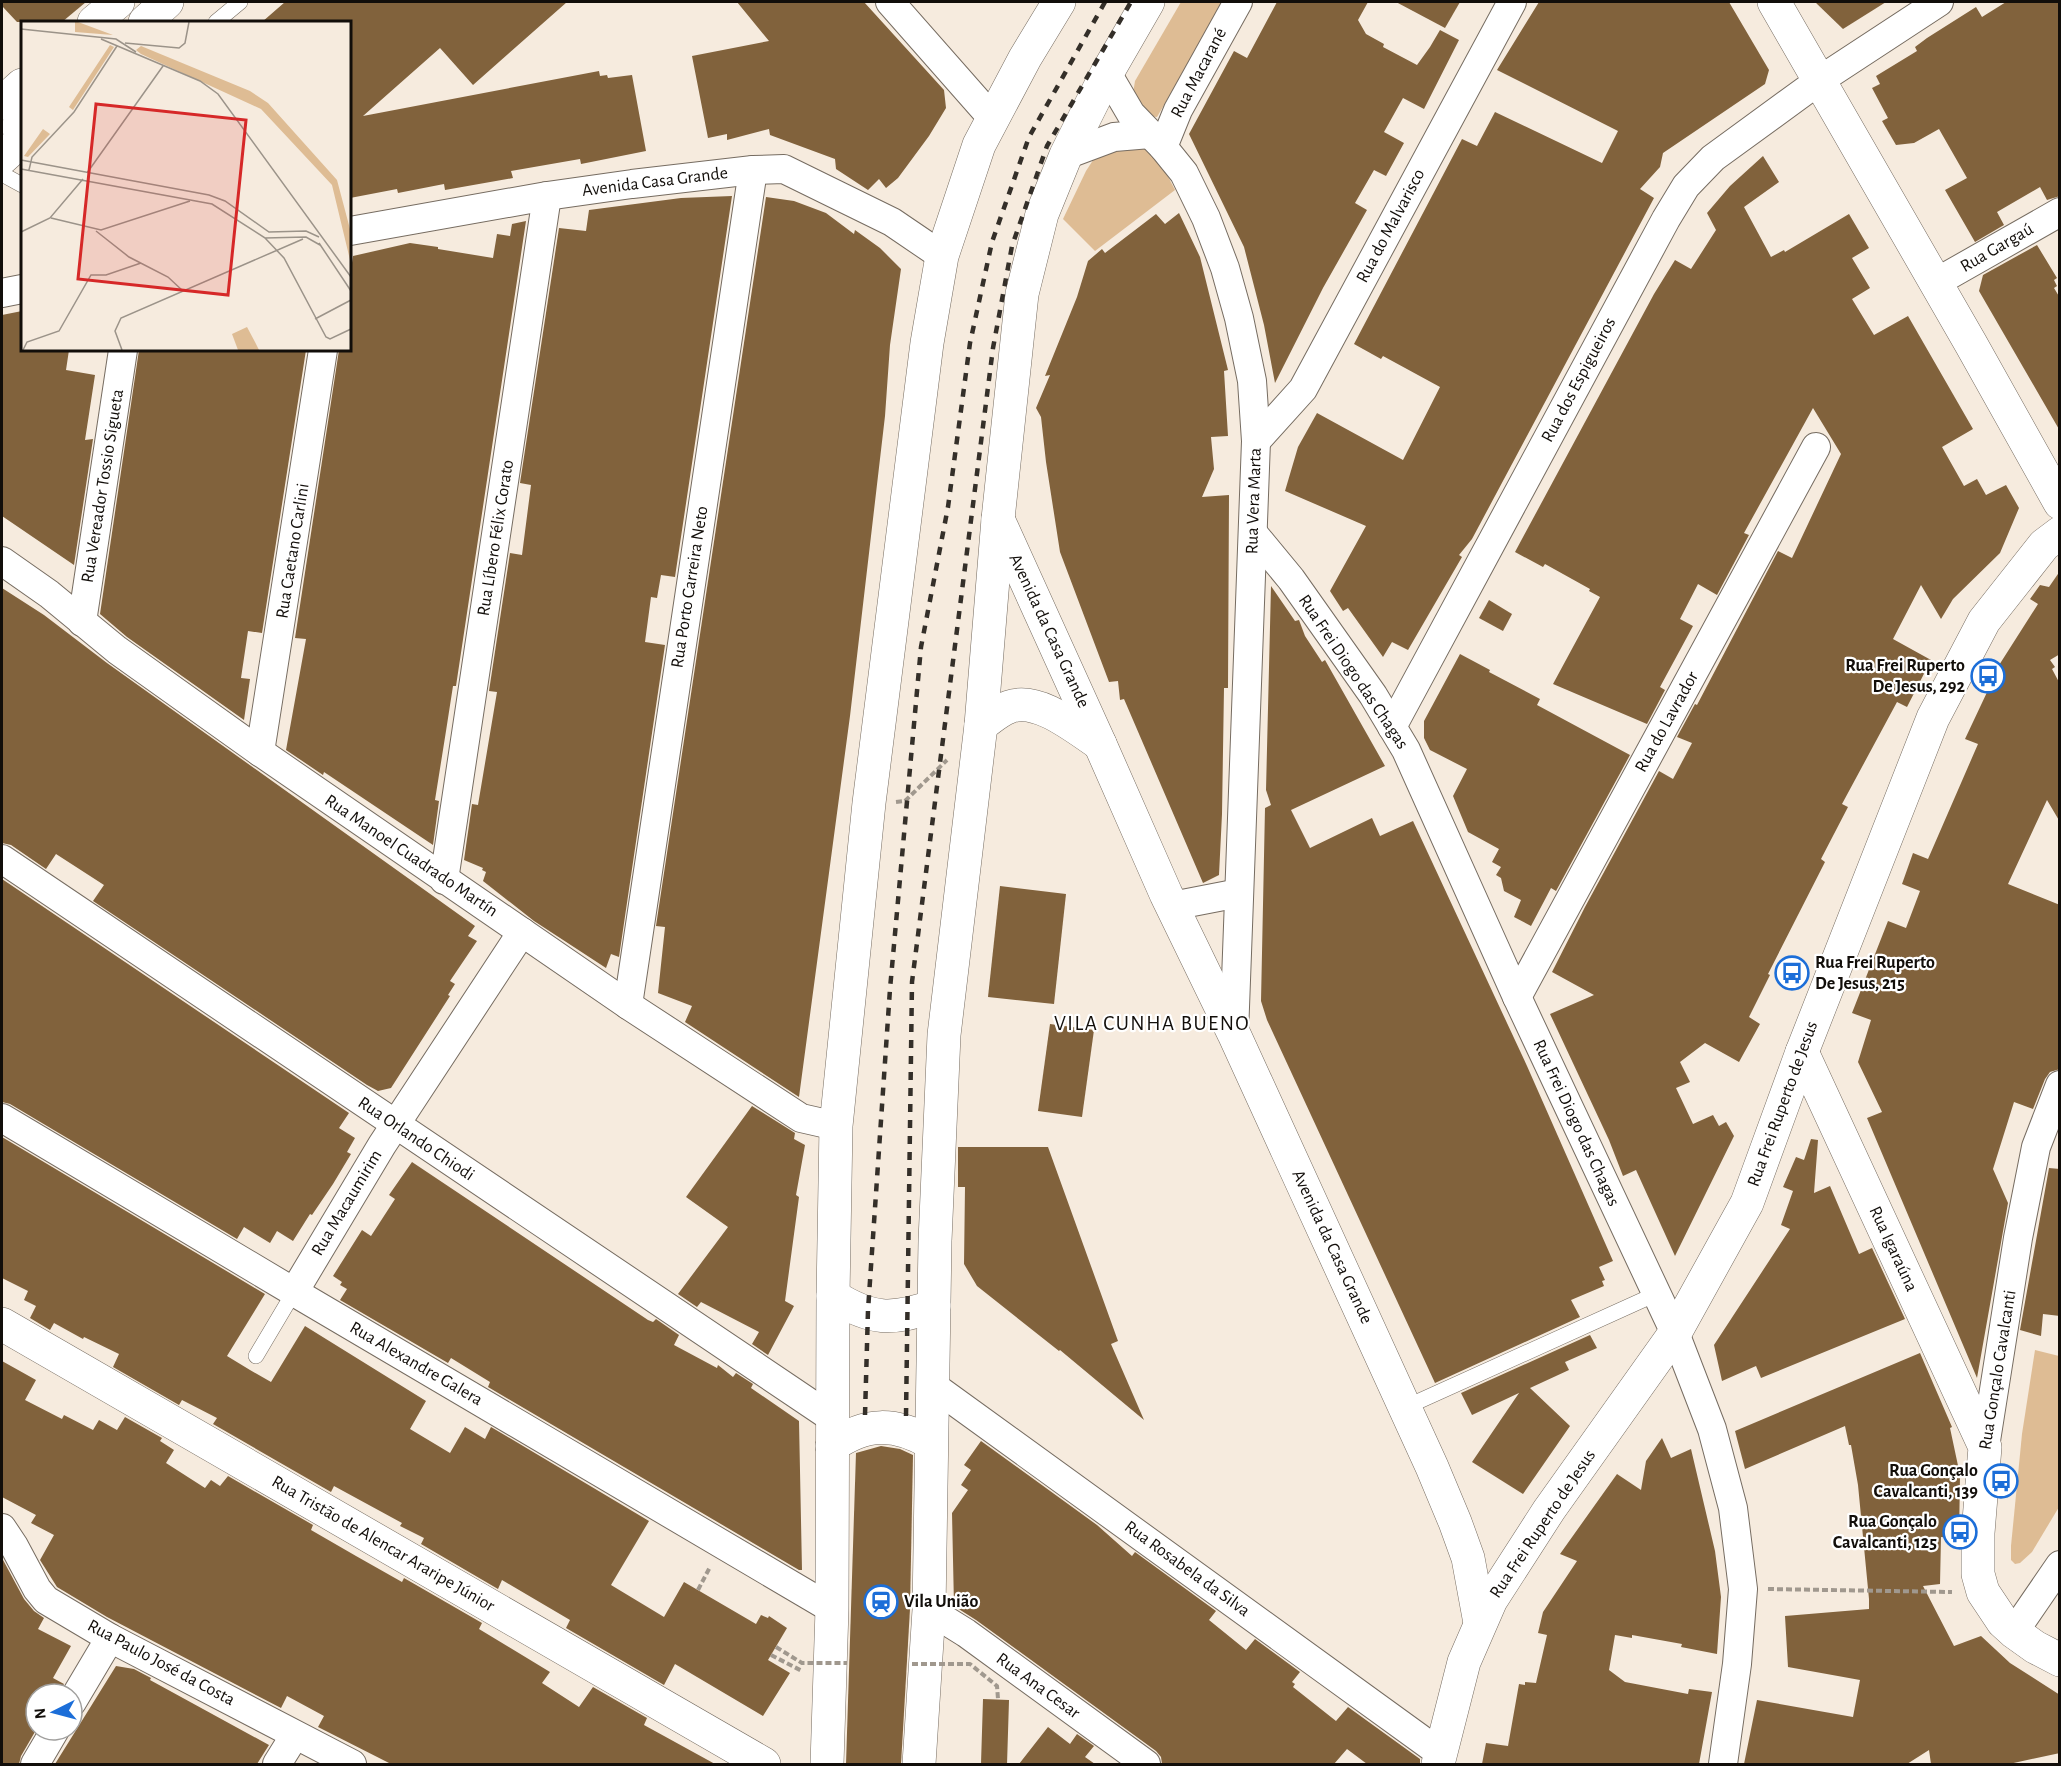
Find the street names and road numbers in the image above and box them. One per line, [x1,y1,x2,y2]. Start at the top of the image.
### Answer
street label: Rua Macarané [1168,25,1230,121]
street label: Avenida Casa Grande [581,164,729,200]
street label: Rua do Malvarisco [1353,166,1429,286]
street label: Rua Gargaú [1958,220,2036,276]
street label: Rua dos Espigueiros [1539,315,1619,445]
street label: Rua Vereador Tossio Sigueta [79,388,127,584]
street label: Rua Vera Marta [1243,447,1265,555]
street label: Rua Líbero Félix Corato [475,458,517,617]
street label: Rua Caetano Carlini [273,482,313,620]
street label: Rua Porto Carreira Neto [668,505,712,669]
street label: Avenida da Casa Grande [1005,551,1093,711]
street label: Rua Frei Diogo das Chagas [1295,592,1411,752]
street label: Rua do Lavrador [1632,668,1702,775]
street label: Rua Manoel Cuadrado Martín [321,791,501,921]
street label: Rua Frei Ruperto de Jesus [1745,1019,1821,1189]
street label: Rua Frei Diogo das Chagas [1529,1037,1623,1209]
street label: Rua Orlando Chiodi [355,1094,477,1184]
street label: Rua Macaumirim [308,1147,386,1259]
street label: Avenida da Casa Grande [1288,1167,1376,1327]
street label: Rua Igaraúna [1865,1204,1921,1294]
street label: Rua Gonçalo Cavalcanti [1976,1289,2020,1451]
street label: Rua Alexandre Galera [346,1319,486,1409]
street label: Rua Frei Ruperto de Jesus [1487,1447,1599,1601]
street label: Rua Tristão de Alencar Araripe Júnior [268,1473,498,1615]
street label: Rua Rosabela da Silva [1121,1518,1253,1620]
street label: Rua Paulo José da Costa [84,1617,238,1709]
street label: Rua Ana Cesar [993,1650,1083,1722]

